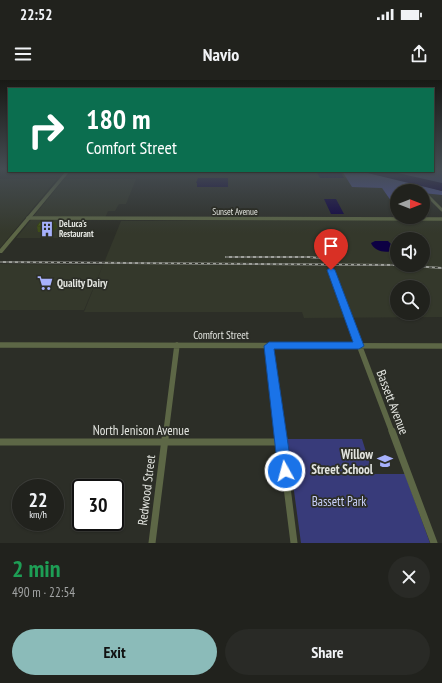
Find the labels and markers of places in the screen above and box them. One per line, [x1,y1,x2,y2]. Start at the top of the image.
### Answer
place label: DeLuca's Restaurant [59,218,94,239]
building icon: DeLuca's Restaurant [38,220,56,238]
pin [314,229,348,270]
supermarket icon: Quality Dairy [36,274,54,292]
place label: Quality Dairy [57,276,108,290]
place label: Willow Street School [311,446,374,478]
school or university icon: Willow Street School [376,452,394,470]

